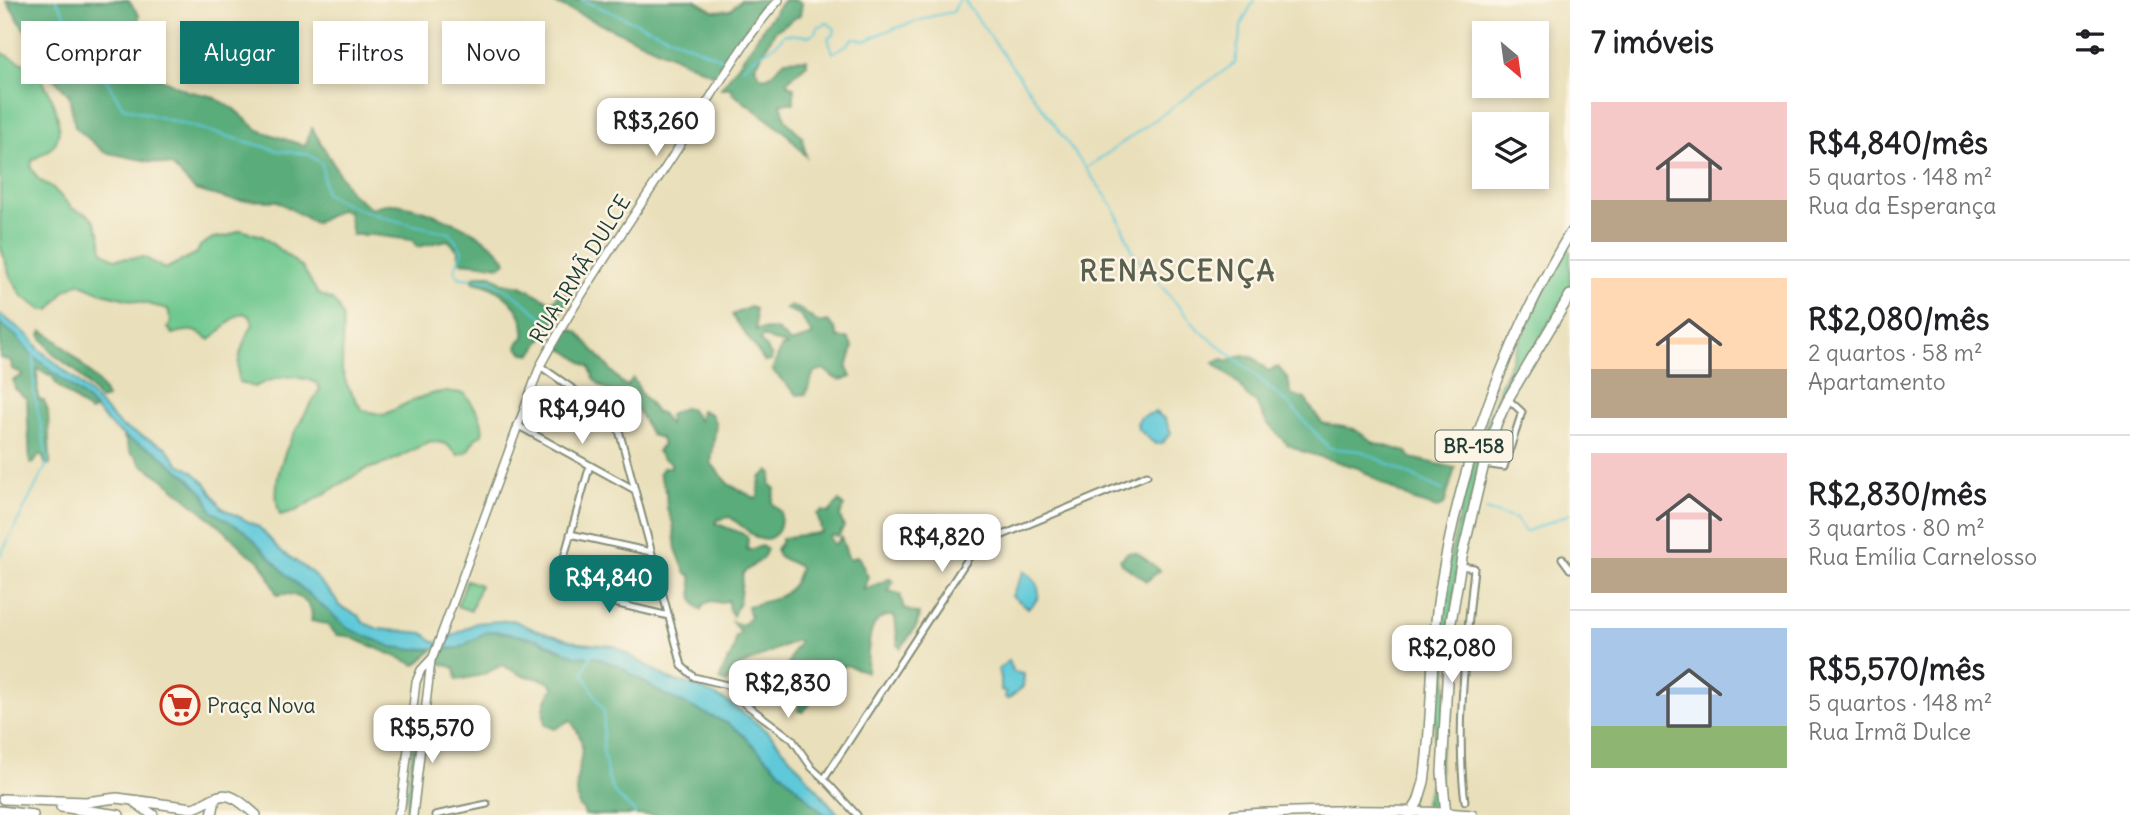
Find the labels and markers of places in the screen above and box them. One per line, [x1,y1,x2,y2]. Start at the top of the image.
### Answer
pin: R$3,260 [591,99,721,158]
pin: R$4,940 [517,386,647,446]
pin: R$4,820 [877,514,1007,574]
pin: R$4,840 [544,556,674,615]
pin: R$2,080 [1387,626,1517,685]
pin: R$2,830 [723,660,853,720]
supermarket icon: Praça Nova [159,684,201,726]
place label: Praça Nova [207,692,316,719]
pin: R$5,570 [367,706,497,765]

